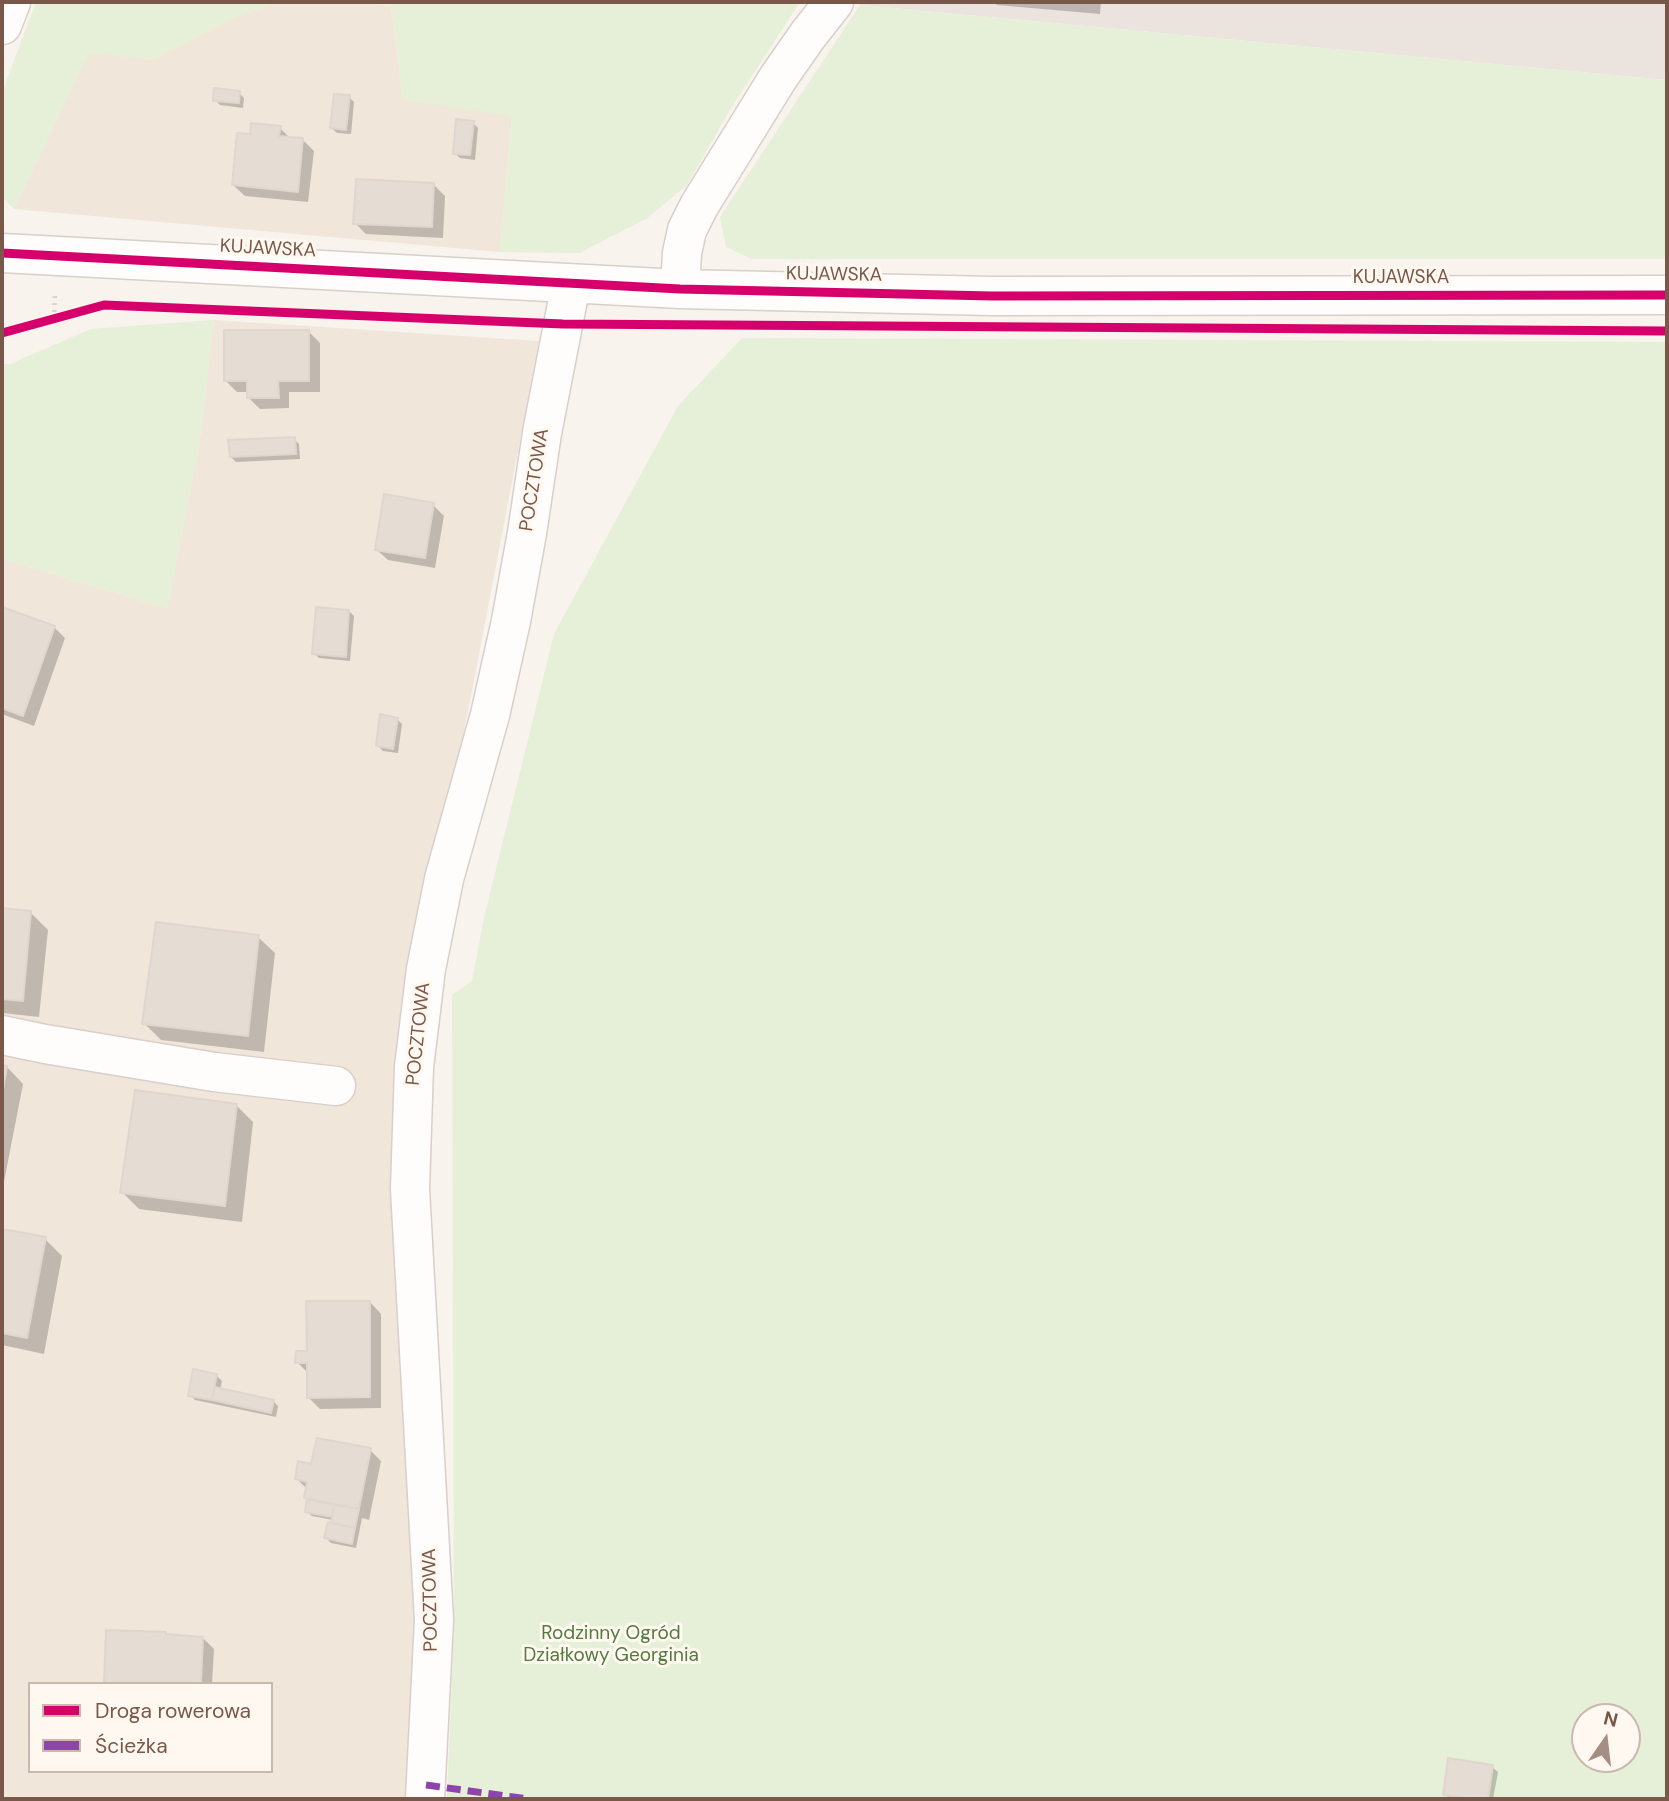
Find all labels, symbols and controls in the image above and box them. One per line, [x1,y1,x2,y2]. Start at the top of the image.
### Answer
street label: KUJAWSKA [219,235,317,263]
street label: KUJAWSKA [786,263,882,287]
street label: KUJAWSKA [1353,267,1449,289]
street label: POCZTOWA [516,427,554,533]
street label: POCZTOWA [402,981,436,1087]
street label: POCZTOWA [419,1548,443,1652]
park label: Rodzinny Ogród Działkowy Georginia [523,1623,699,1667]
legend [28,1682,273,1773]
text: Droga rowerowa [95,1697,251,1725]
north arrow [1571,1703,1641,1773]
text: N [1601,1705,1620,1733]
text: Ścieżka [95,1732,168,1760]

